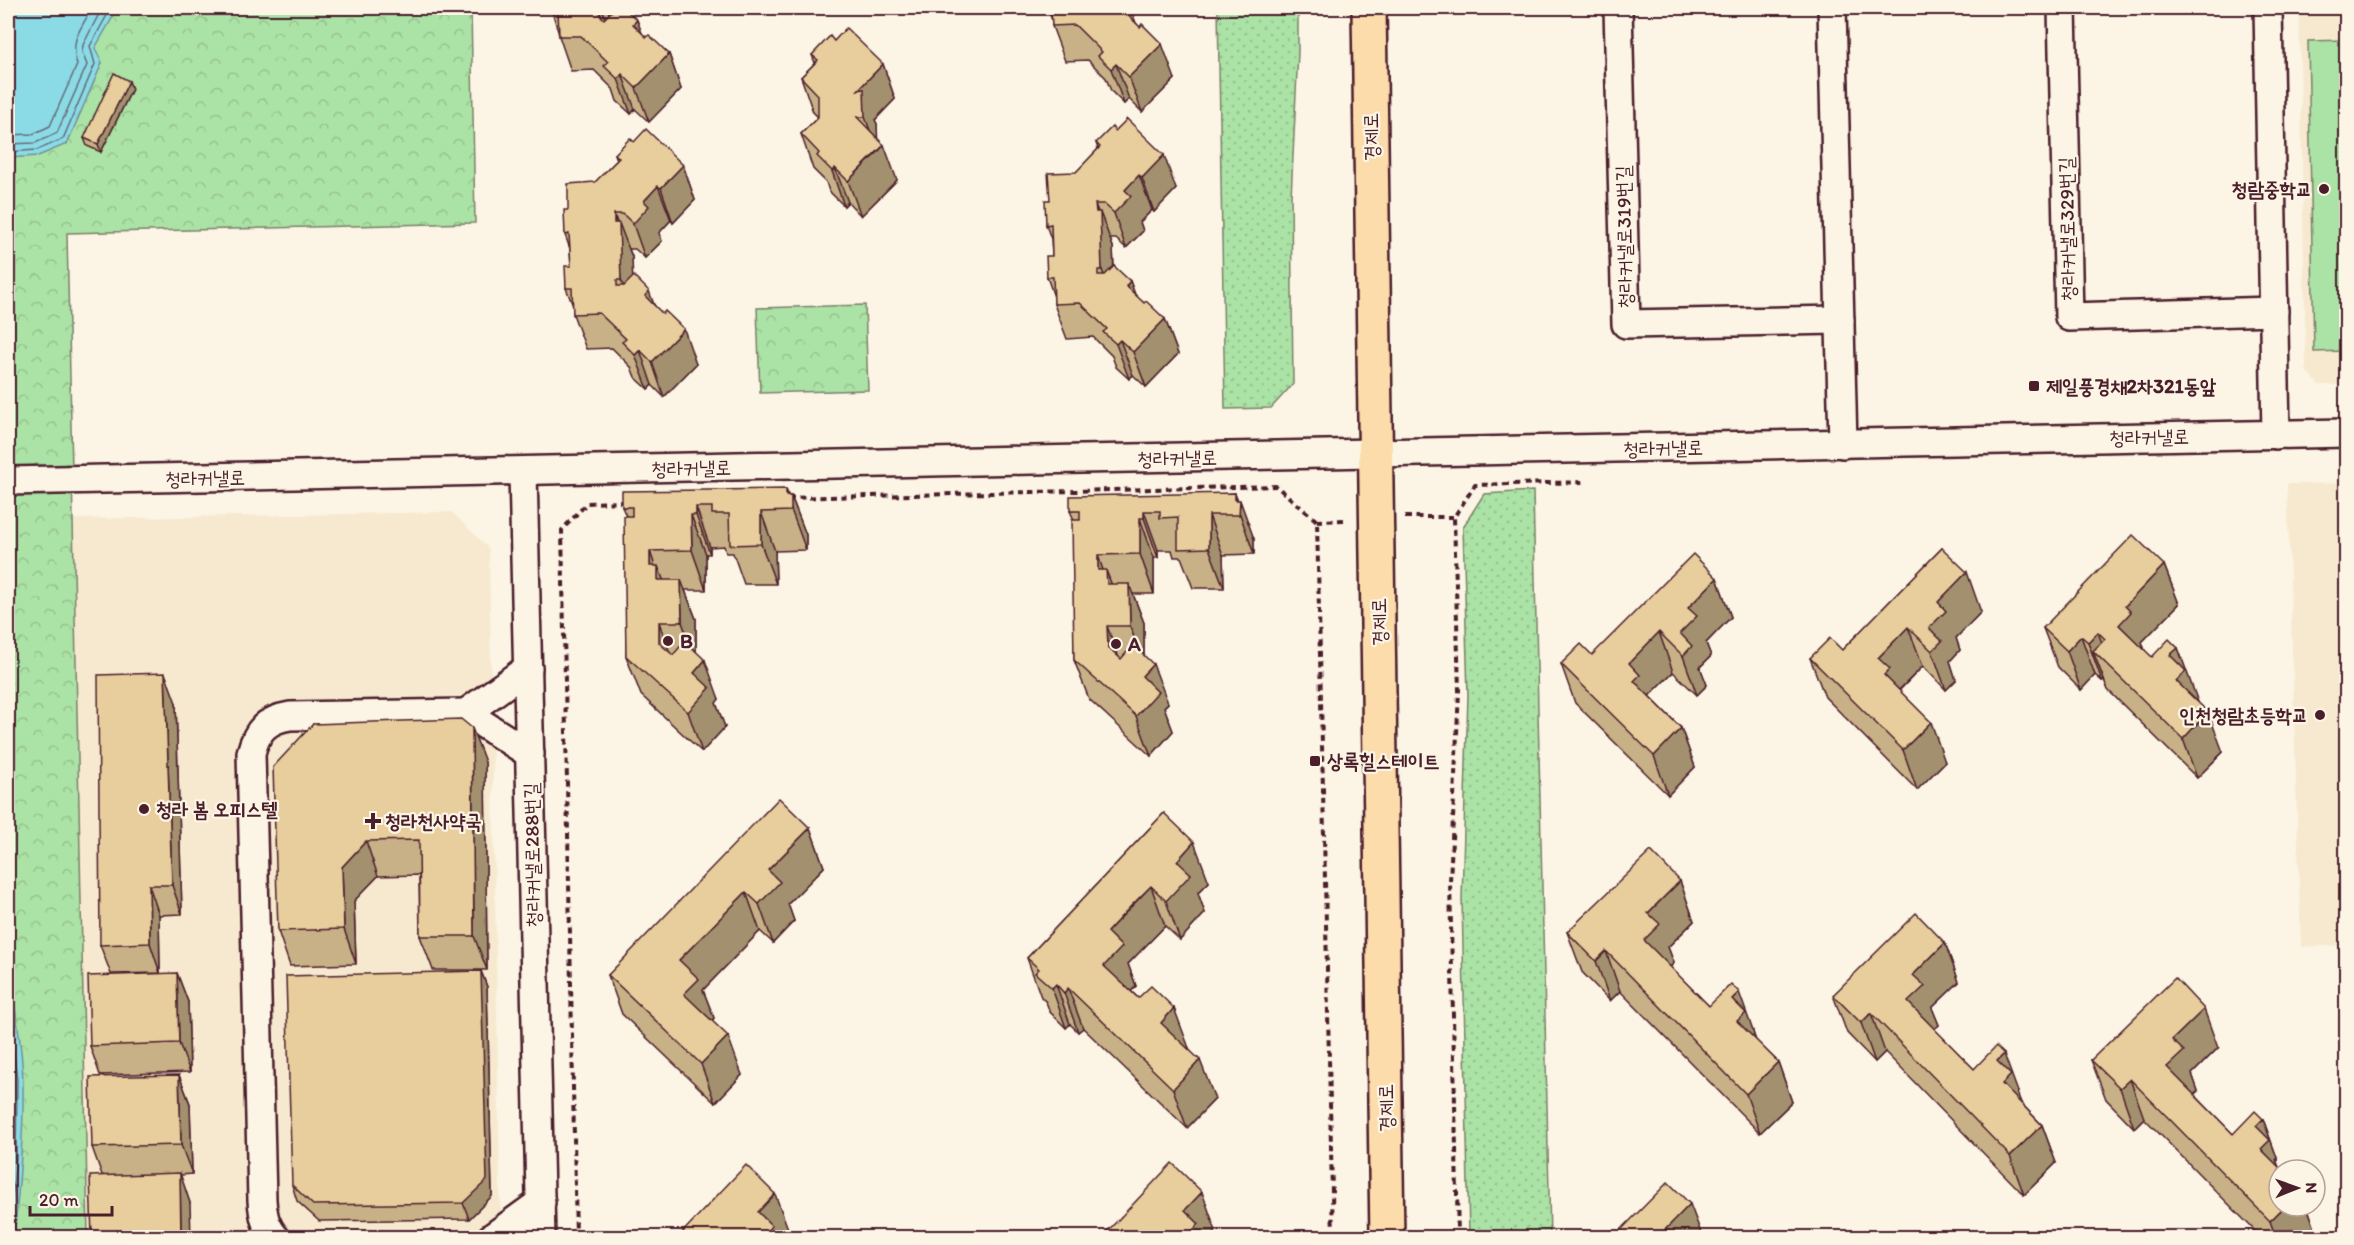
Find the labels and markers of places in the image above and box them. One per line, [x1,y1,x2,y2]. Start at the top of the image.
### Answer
place label: 청람중학교 [2232,177,2312,201]
marker: 청람중학교 [2317,182,2331,196]
place label: 제일풍경채2차321동앞 [2046,374,2216,398]
marker: 제일풍경채2차321동앞 [2027,379,2041,393]
place label: B [680,629,693,653]
place label: A [1127,632,1141,656]
marker: B [661,634,675,648]
marker: A [1109,637,1123,651]
place label: 인천청람초등학교 [2179,703,2308,727]
marker: 인천청람초등학교 [2313,708,2327,722]
place label: 상록힐스테이트 [1327,749,1440,773]
marker: 상록힐스테이트 [1308,754,1322,768]
place label: 청라 봄 오피스텔 [156,797,278,821]
marker: 청라 봄 오피스텔 [137,802,151,816]
place label: 청라천사약국 [385,809,482,833]
marker: 청라천사약국 [366,814,380,828]

